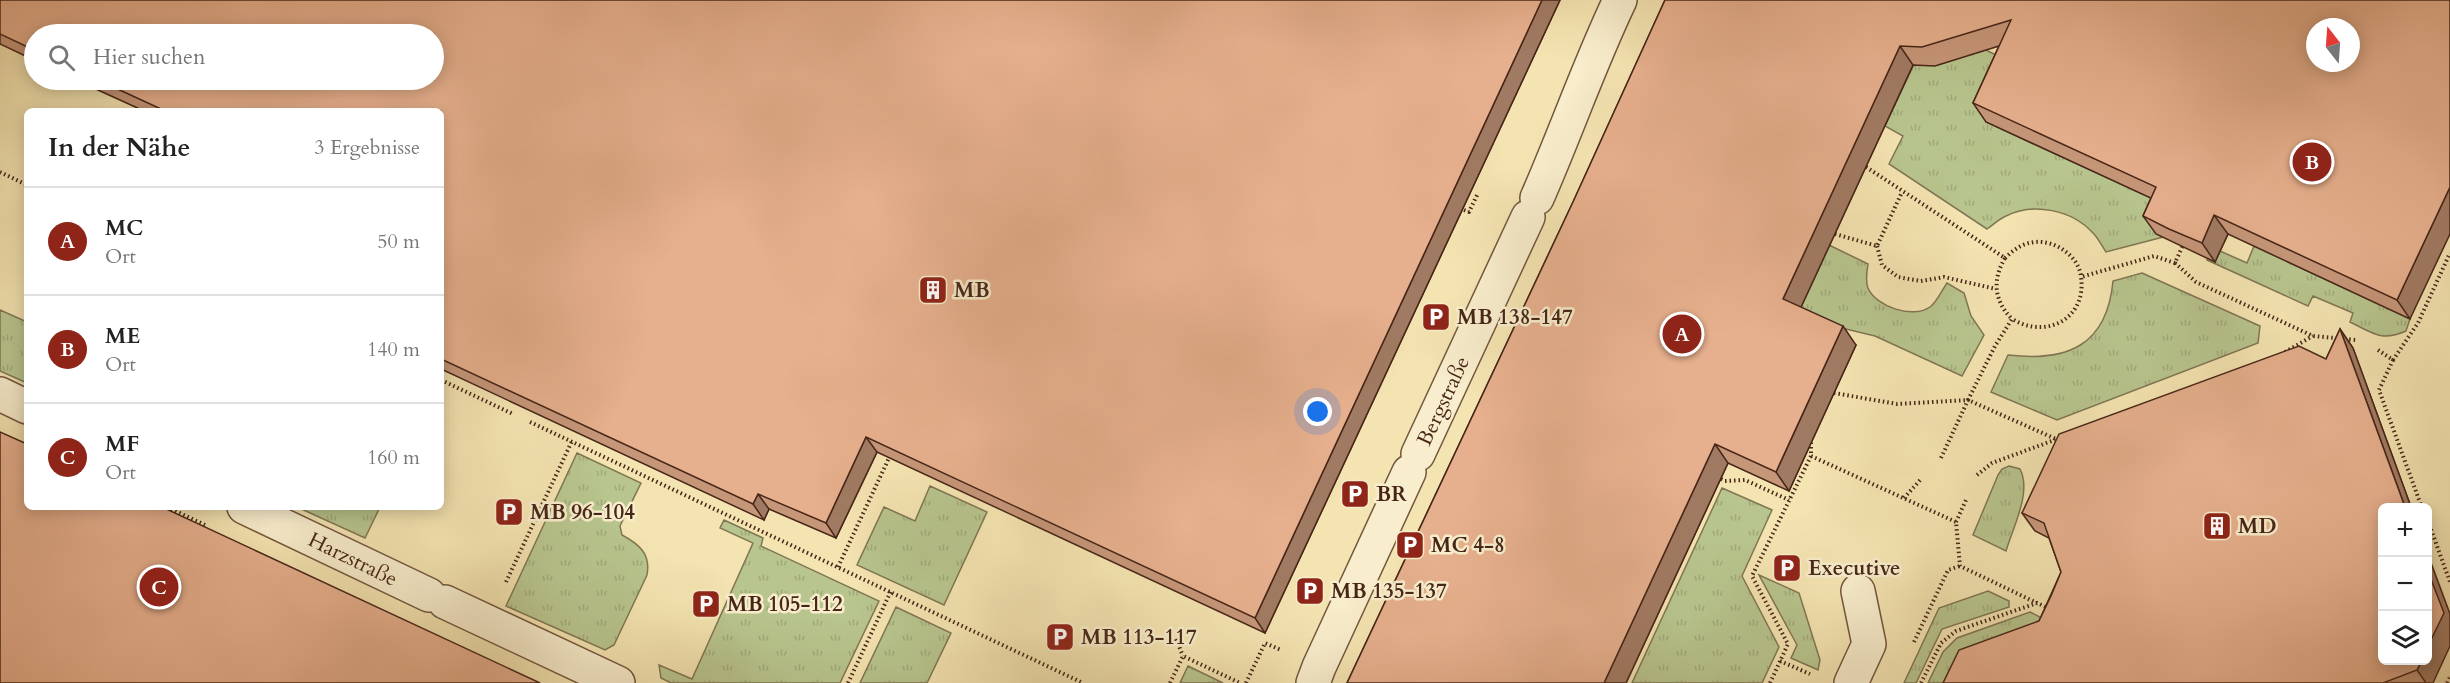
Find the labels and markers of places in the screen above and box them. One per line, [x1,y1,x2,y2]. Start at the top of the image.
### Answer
pin: B [2292,140,2332,184]
building icon: MB [917,274,949,306]
place label: MB [954,276,990,305]
parking icon: MB 138-147 [1420,301,1452,333]
place label: MB 138-147 [1457,303,1573,332]
pin: A [1662,312,1702,356]
parking icon: BR [1339,478,1371,510]
place label: BR [1376,480,1407,509]
parking icon: MB 96-104 [493,496,525,528]
place label: MB 96-104 [530,498,635,527]
building icon: MD [2201,510,2233,542]
place label: MD [2238,512,2276,541]
parking icon: MC 4-8 [1394,529,1426,561]
place label: MC 4-8 [1431,531,1505,560]
parking icon: Executive [1771,552,1803,584]
place label: Executive [1808,554,1901,583]
pin: C [140,564,178,610]
parking icon: MB 135-137 [1294,575,1326,607]
place label: MB 135-137 [1331,577,1447,606]
parking icon: MB 105-112 [690,588,722,620]
place label: MB 105-112 [727,590,843,619]
parking icon: MB 113-117 [1044,621,1076,653]
place label: MB 113-117 [1081,623,1197,652]

